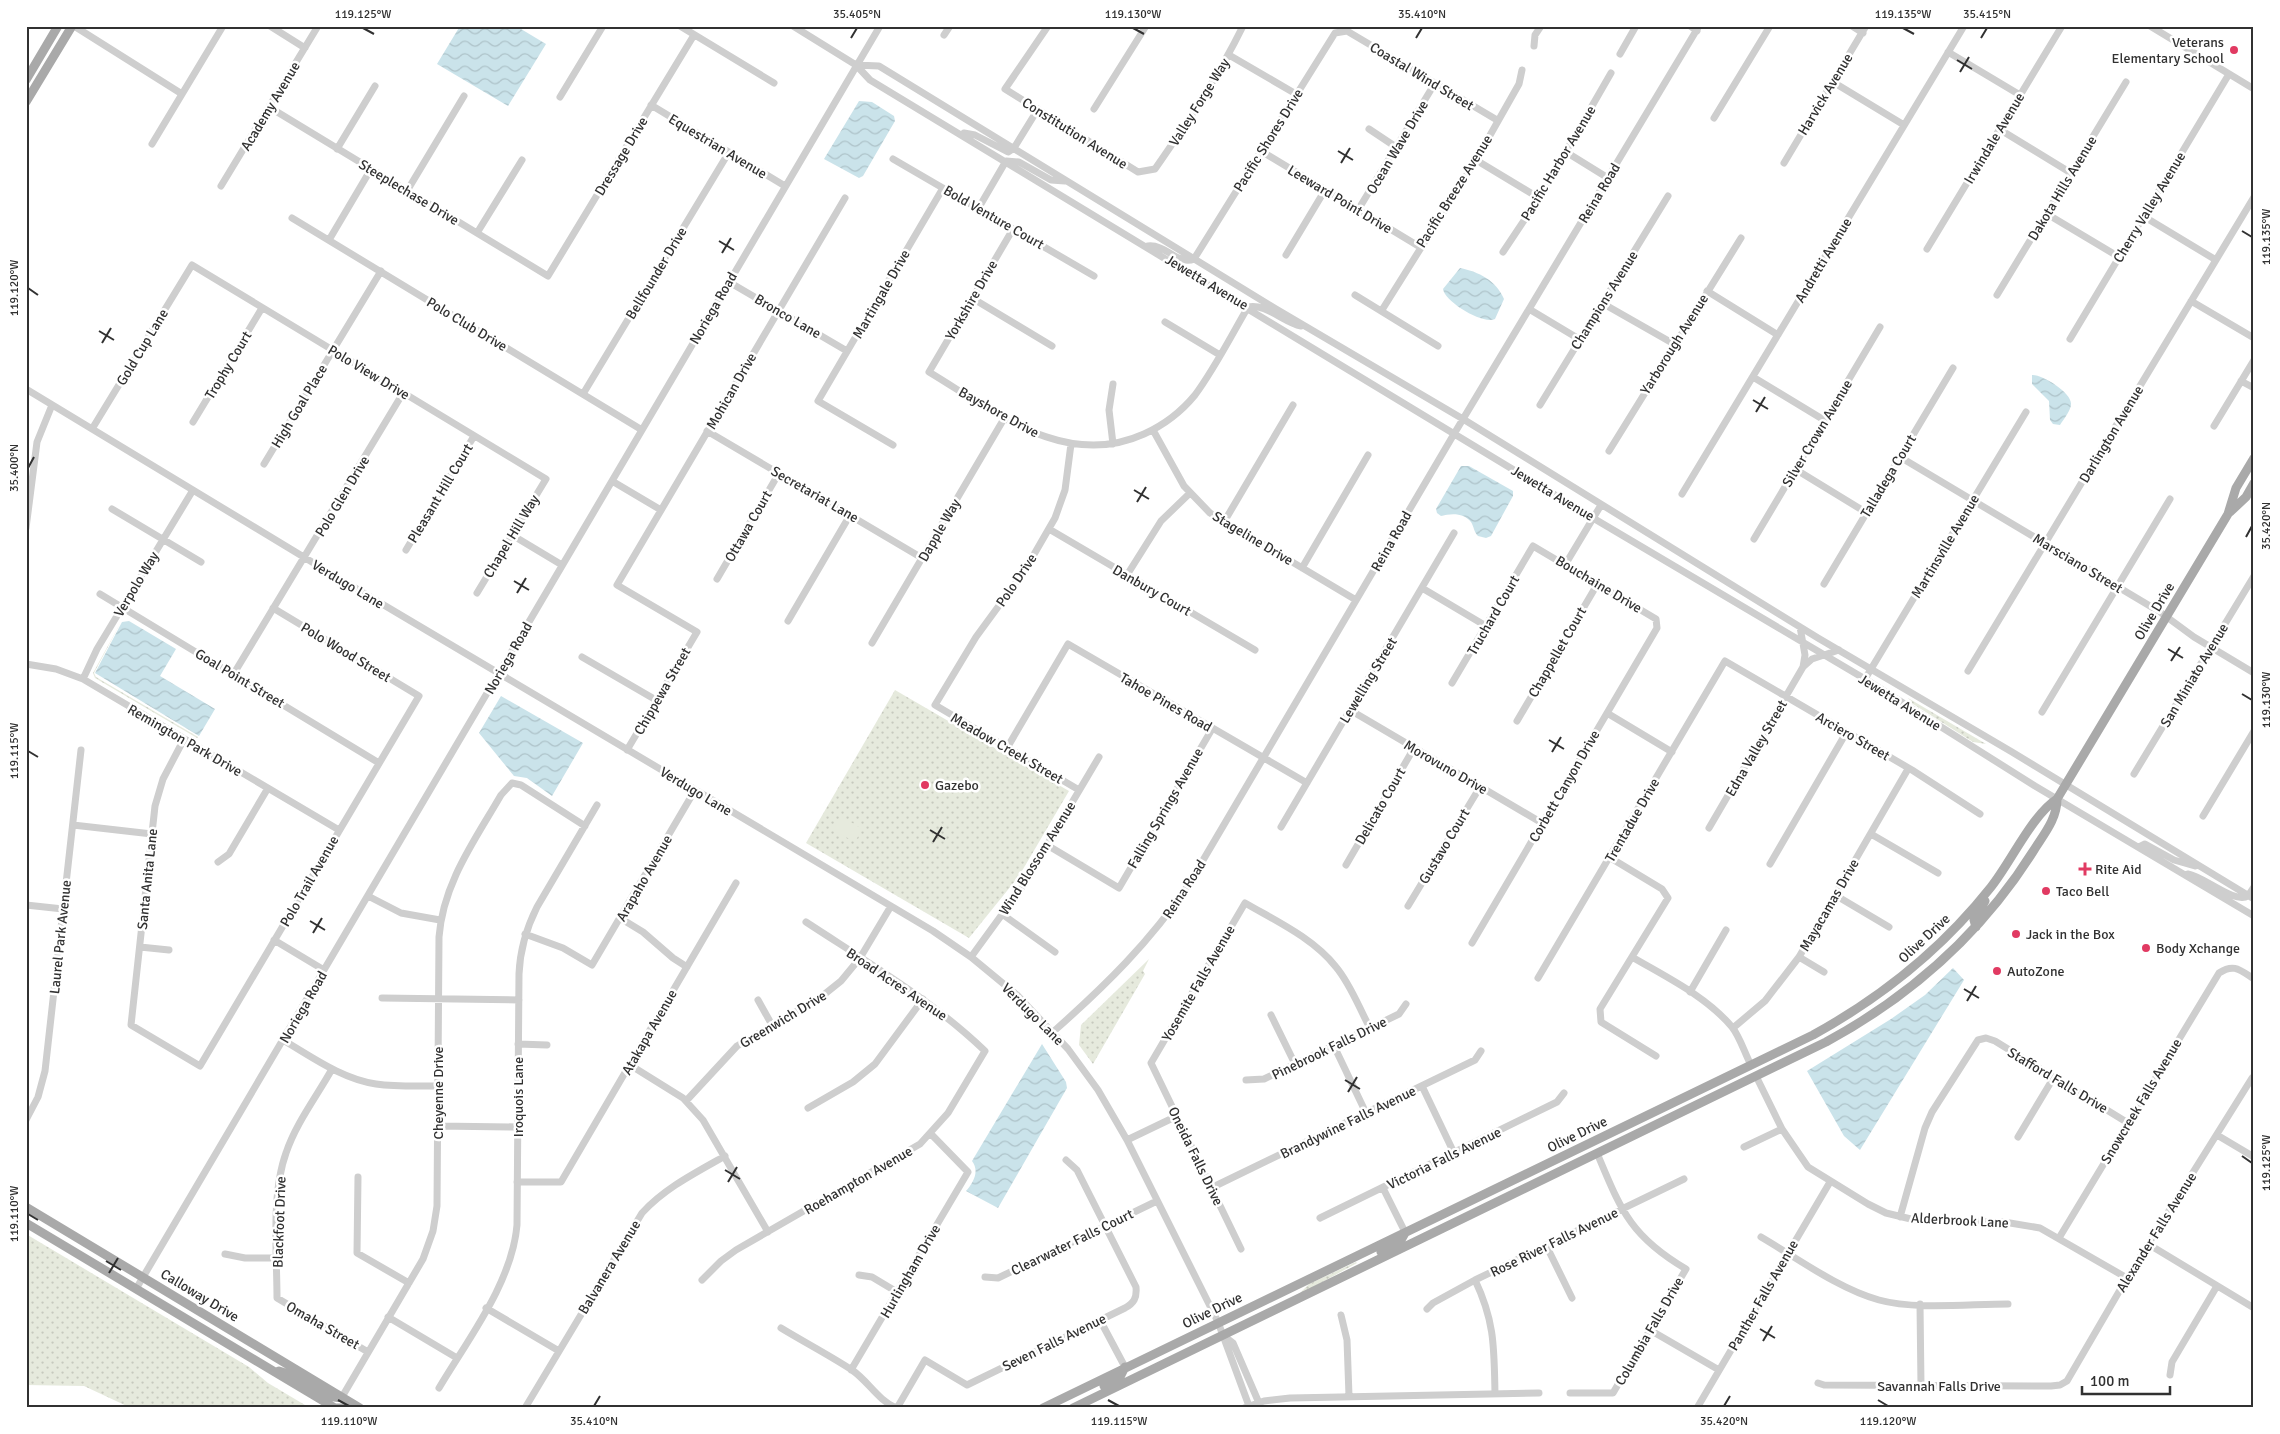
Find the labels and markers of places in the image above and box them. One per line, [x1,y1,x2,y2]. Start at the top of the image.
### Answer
place label: Veterans Elementary School [2111,34,2224,67]
marker: Veterans Elementary School [2228,44,2240,56]
place label: Gazebo [935,777,979,794]
marker: Gazebo [919,779,931,791]
place label: Rite Aid [2095,861,2142,878]
marker: Rite Aid [2079,863,2091,875]
place label: Taco Bell [2056,883,2109,900]
marker: Taco Bell [2040,885,2052,897]
place label: Jack in the Box [2026,926,2115,943]
marker: Jack in the Box [2010,928,2022,940]
place label: Body Xchange [2156,940,2240,957]
marker: Body Xchange [2140,942,2152,954]
place label: AutoZone [2007,963,2065,980]
marker: AutoZone [1991,965,2003,977]

